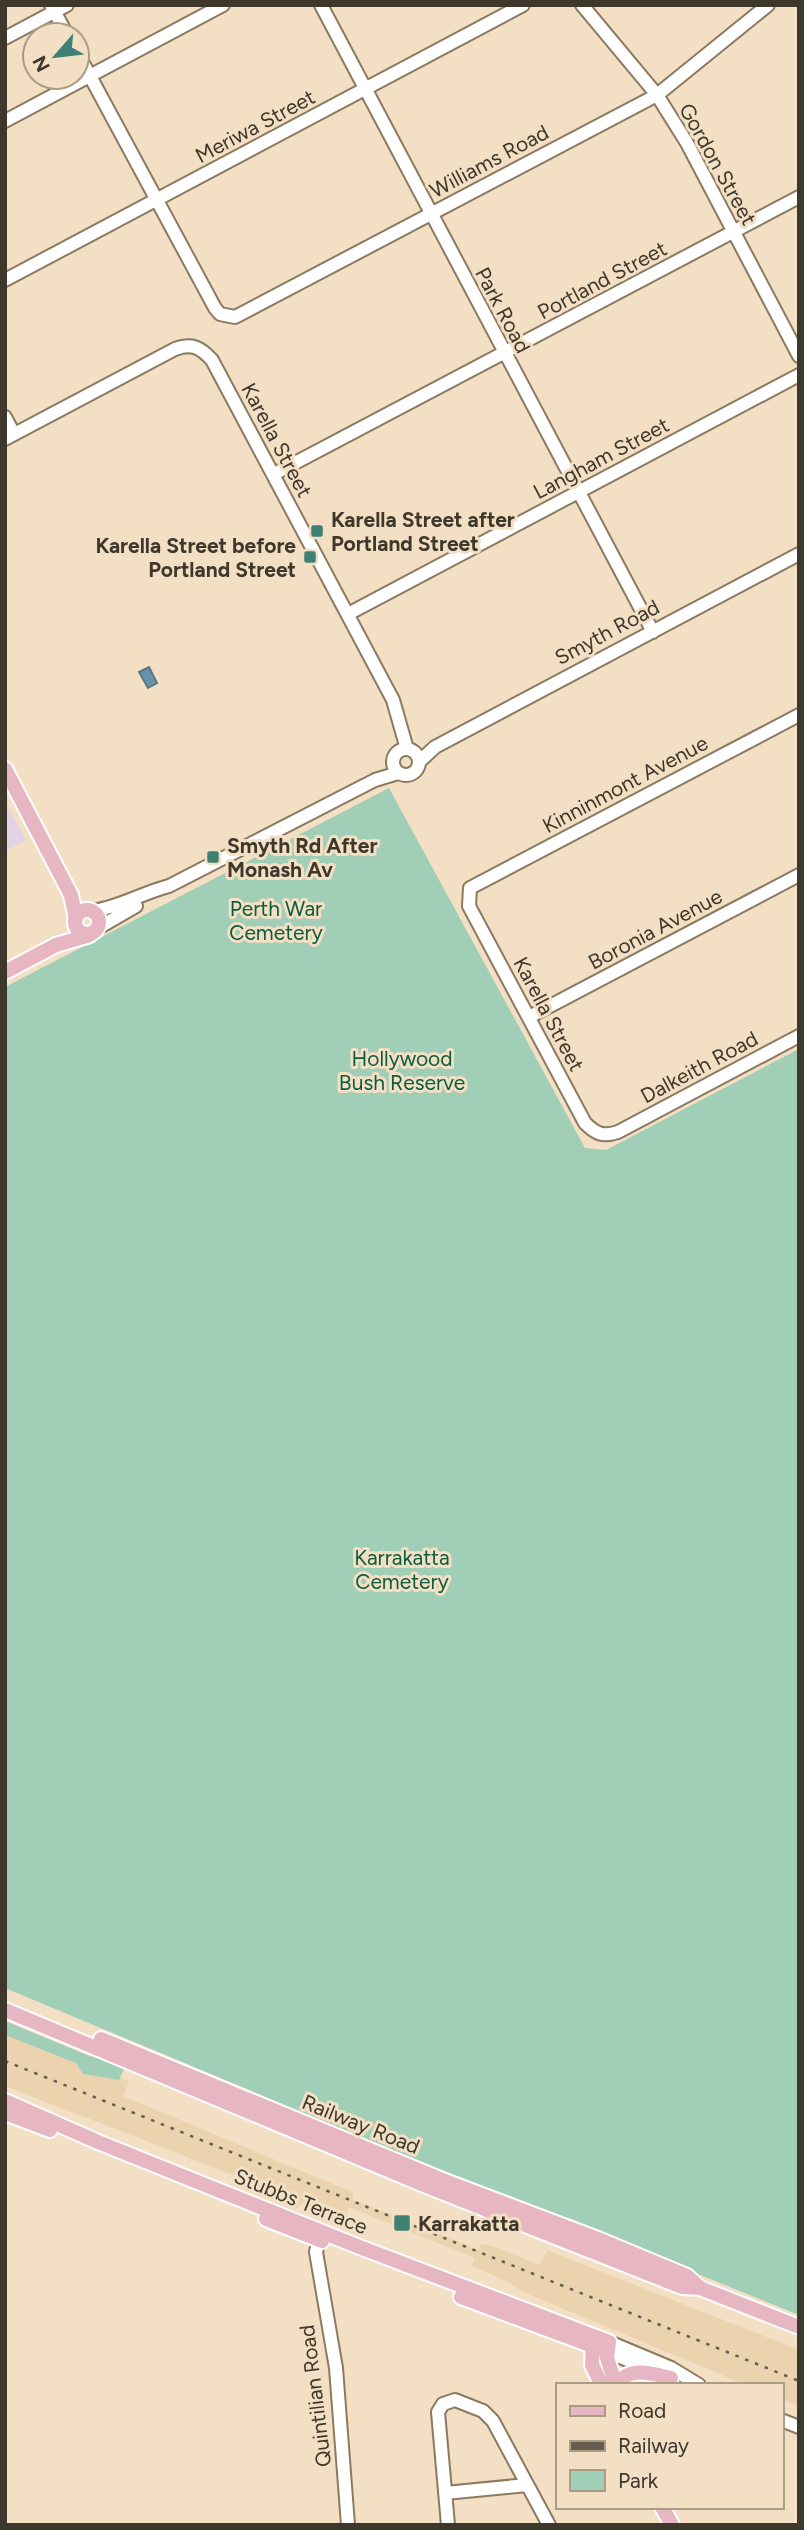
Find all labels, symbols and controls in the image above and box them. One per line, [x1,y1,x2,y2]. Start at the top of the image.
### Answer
north arrow [21,21,91,91]
text: N [28,52,55,76]
street label: Meriwa Street [191,84,319,168]
street label: Gordon Street [674,99,762,229]
street label: Williams Road [425,119,553,203]
street label: Portland Street [533,235,671,324]
street label: Park Road [470,263,536,357]
street label: Karella Street [236,379,318,501]
street label: Langham Street [529,412,673,504]
place label: Karella Street after Portland Street [331,507,515,556]
marker: Karella Street after Portland Street [309,523,325,539]
place label: Karella Street before Portland Street [96,533,296,582]
marker: Karella Street before Portland Street [302,549,318,565]
street label: Smyth Road [550,594,664,670]
street label: Kinninmont Avenue [538,730,712,838]
place label: Smyth Rd After Monash Av [227,833,377,882]
marker: Smyth Rd After Monash Av [205,849,221,865]
street label: Boronia Avenue [584,883,726,975]
park label: Perth War Cemetery [229,896,323,945]
street label: Karella Street [508,953,590,1075]
street label: Dalkeith Road [636,1026,762,1108]
park label: Hollywood Bush Reserve [339,1046,465,1095]
park label: Karrakatta Cemetery [354,1545,450,1594]
street label: Railway Road [299,2089,423,2159]
street label: Stubbs Terrace [231,2163,371,2239]
place label: Karrakatta [418,2211,520,2236]
marker: Karrakatta [392,2213,412,2233]
street label: Quintilian Road [294,2324,336,2468]
legend [556,2383,783,2509]
text: Road [618,2398,666,2423]
text: Railway [618,2433,689,2458]
text: Park [618,2468,659,2493]

